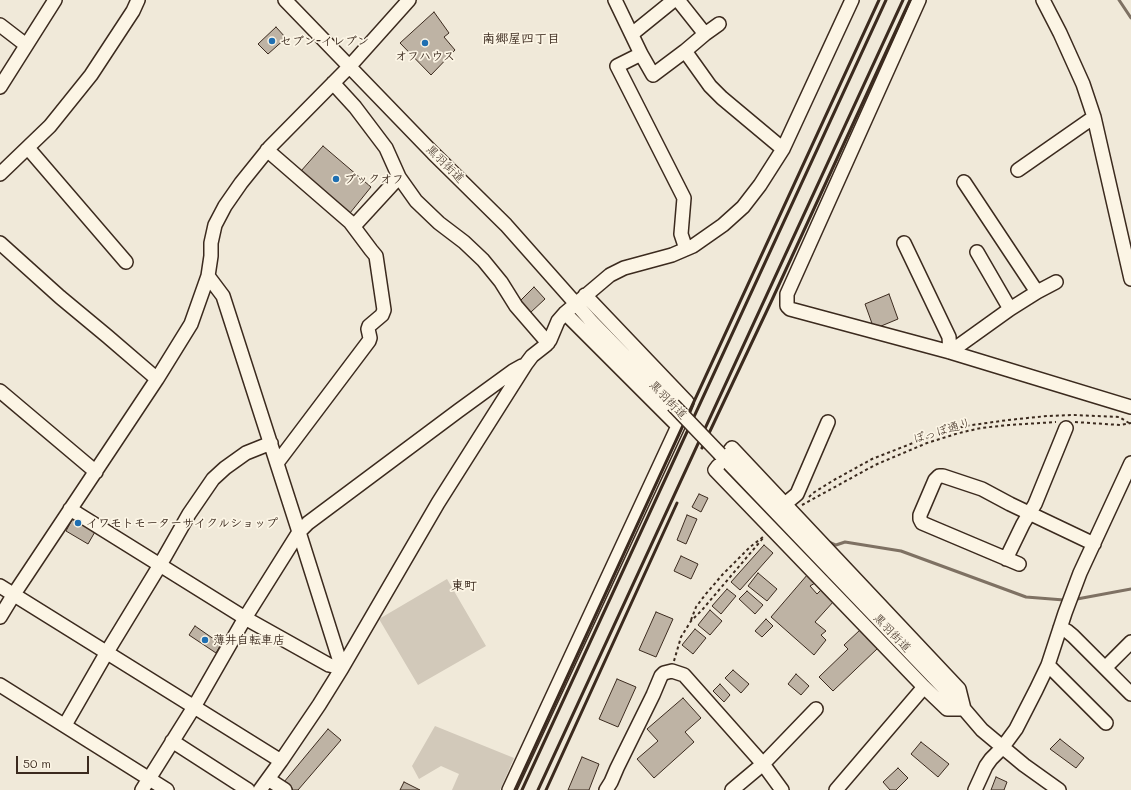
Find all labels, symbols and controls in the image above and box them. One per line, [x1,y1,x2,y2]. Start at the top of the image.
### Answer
district label: 南郷屋四丁目 [482,31,560,47]
place label: セブン-イレブン [280,34,369,48]
marker: セブン-イレブン [267,36,277,46]
marker: オフハウス [420,38,430,48]
place label: オフハウス [395,49,455,63]
street label: 黒羽街道 [423,142,467,186]
place label: ブックオフ [344,172,404,186]
marker: ブックオフ [331,174,341,184]
street label: 黒羽街道 [646,378,690,422]
street label: ぽっぽ通り [911,415,973,447]
place label: イワモトモーターサイクルショップ [86,516,278,530]
marker: イワモトモーターサイクルショップ [73,518,83,528]
district label: 東町 [451,578,477,594]
street label: 黒羽街道 [870,611,914,655]
place label: 薄井自転車店 [213,633,285,647]
marker: 薄井自転車店 [200,635,210,645]
scale bar [18,748,91,774]
text: 50 m [23,755,51,771]

